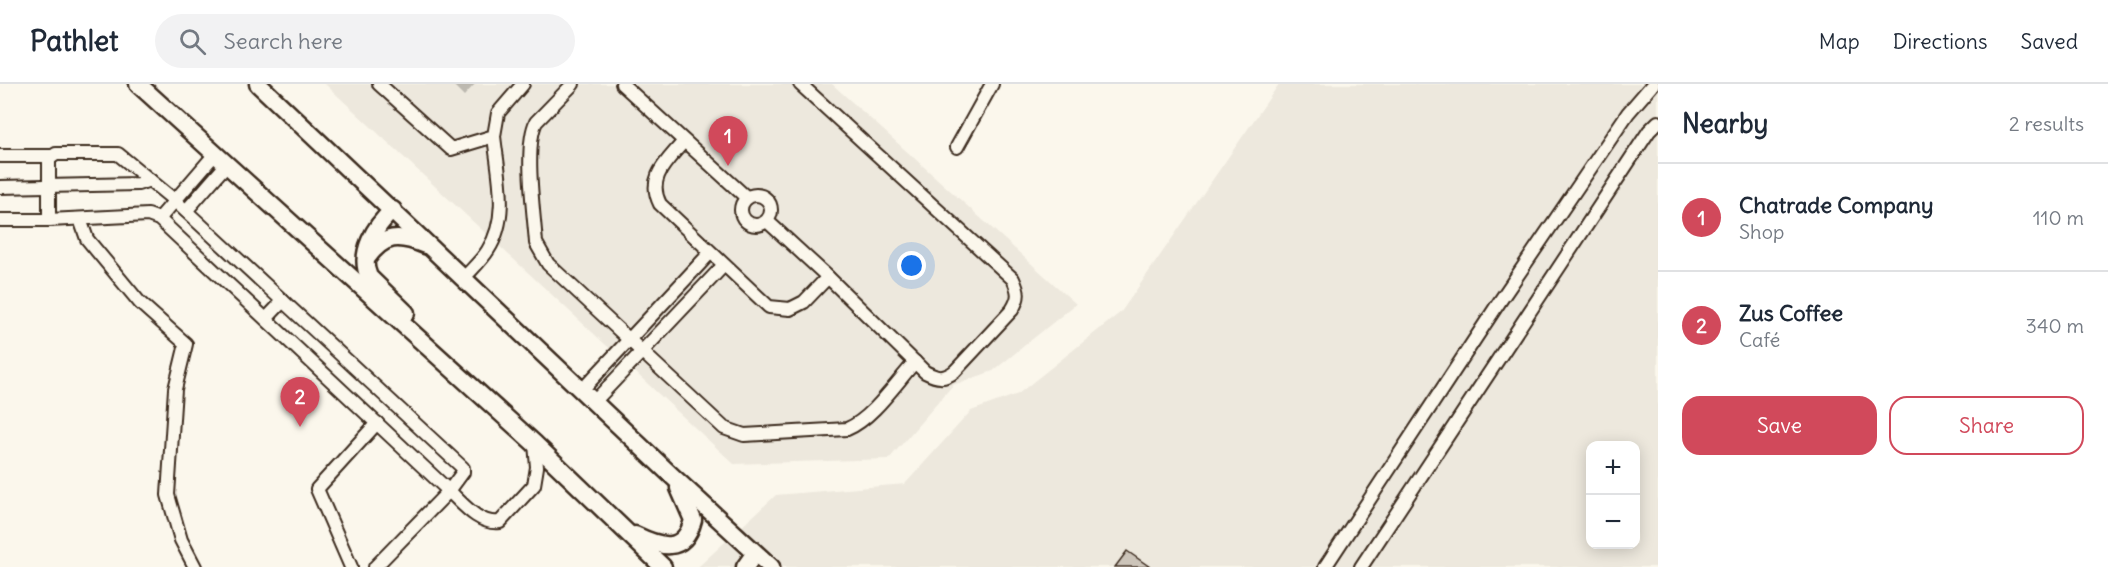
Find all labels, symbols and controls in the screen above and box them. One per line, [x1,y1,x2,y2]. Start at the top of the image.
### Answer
search box [155,14,575,68]
text: Pathlet [30,23,119,59]
icon: search [176,25,209,58]
text: Search here [224,27,343,55]
text: Map [1819,28,1860,55]
text: Directions [1893,28,1987,55]
text: Saved [2020,28,2078,55]
text: Nearby [1682,107,1768,140]
text: 2 results [2009,111,2084,136]
pin: 1 [708,116,748,166]
text: Chatrade Company [1739,191,1933,219]
text: 1 [1698,205,1705,230]
text: 110 m [2033,205,2084,230]
text: Shop [1739,219,1784,244]
your location [897,251,926,280]
text: Zus Coffee [1739,299,1843,327]
text: 2 [1696,313,1707,338]
text: 340 m [2026,313,2084,338]
text: Café [1739,327,1780,352]
pin: 2 [280,378,320,427]
button: Save [1682,396,1877,455]
button: Share [1889,396,2084,455]
map controls [1586,441,1640,549]
button: + [1586,441,1640,495]
button: − [1586,495,1640,549]

